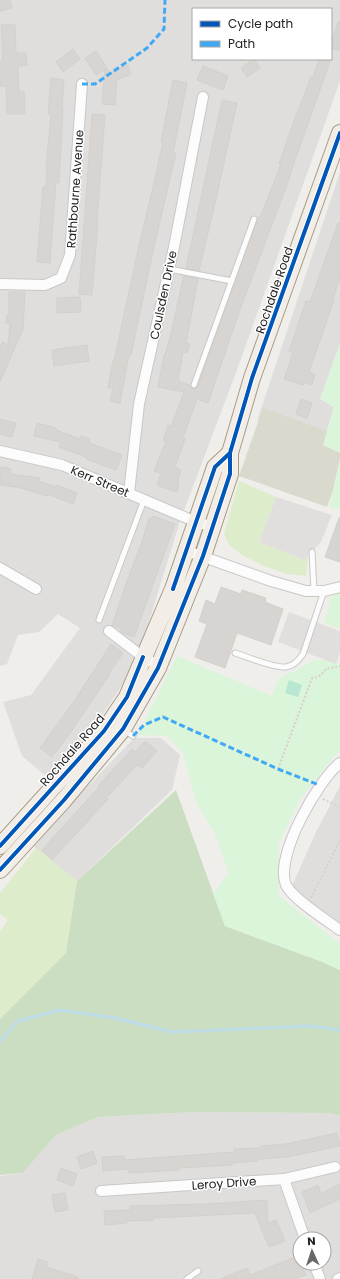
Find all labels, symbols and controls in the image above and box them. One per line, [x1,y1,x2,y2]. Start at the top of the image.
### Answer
legend [192,8,332,60]
text: Cycle path [228,15,293,32]
text: Path [228,35,255,52]
street label: Rathbourne Avenue [62,129,88,249]
street label: Rochdale Road [251,244,297,336]
street label: Coulsden Drive [145,249,181,341]
street label: Kerr Street [68,461,132,501]
street label: Rochdale Road [36,710,108,790]
street label: Leroy Drive [191,1172,257,1194]
north arrow [292,1231,332,1271]
text: N [307,1233,316,1249]

